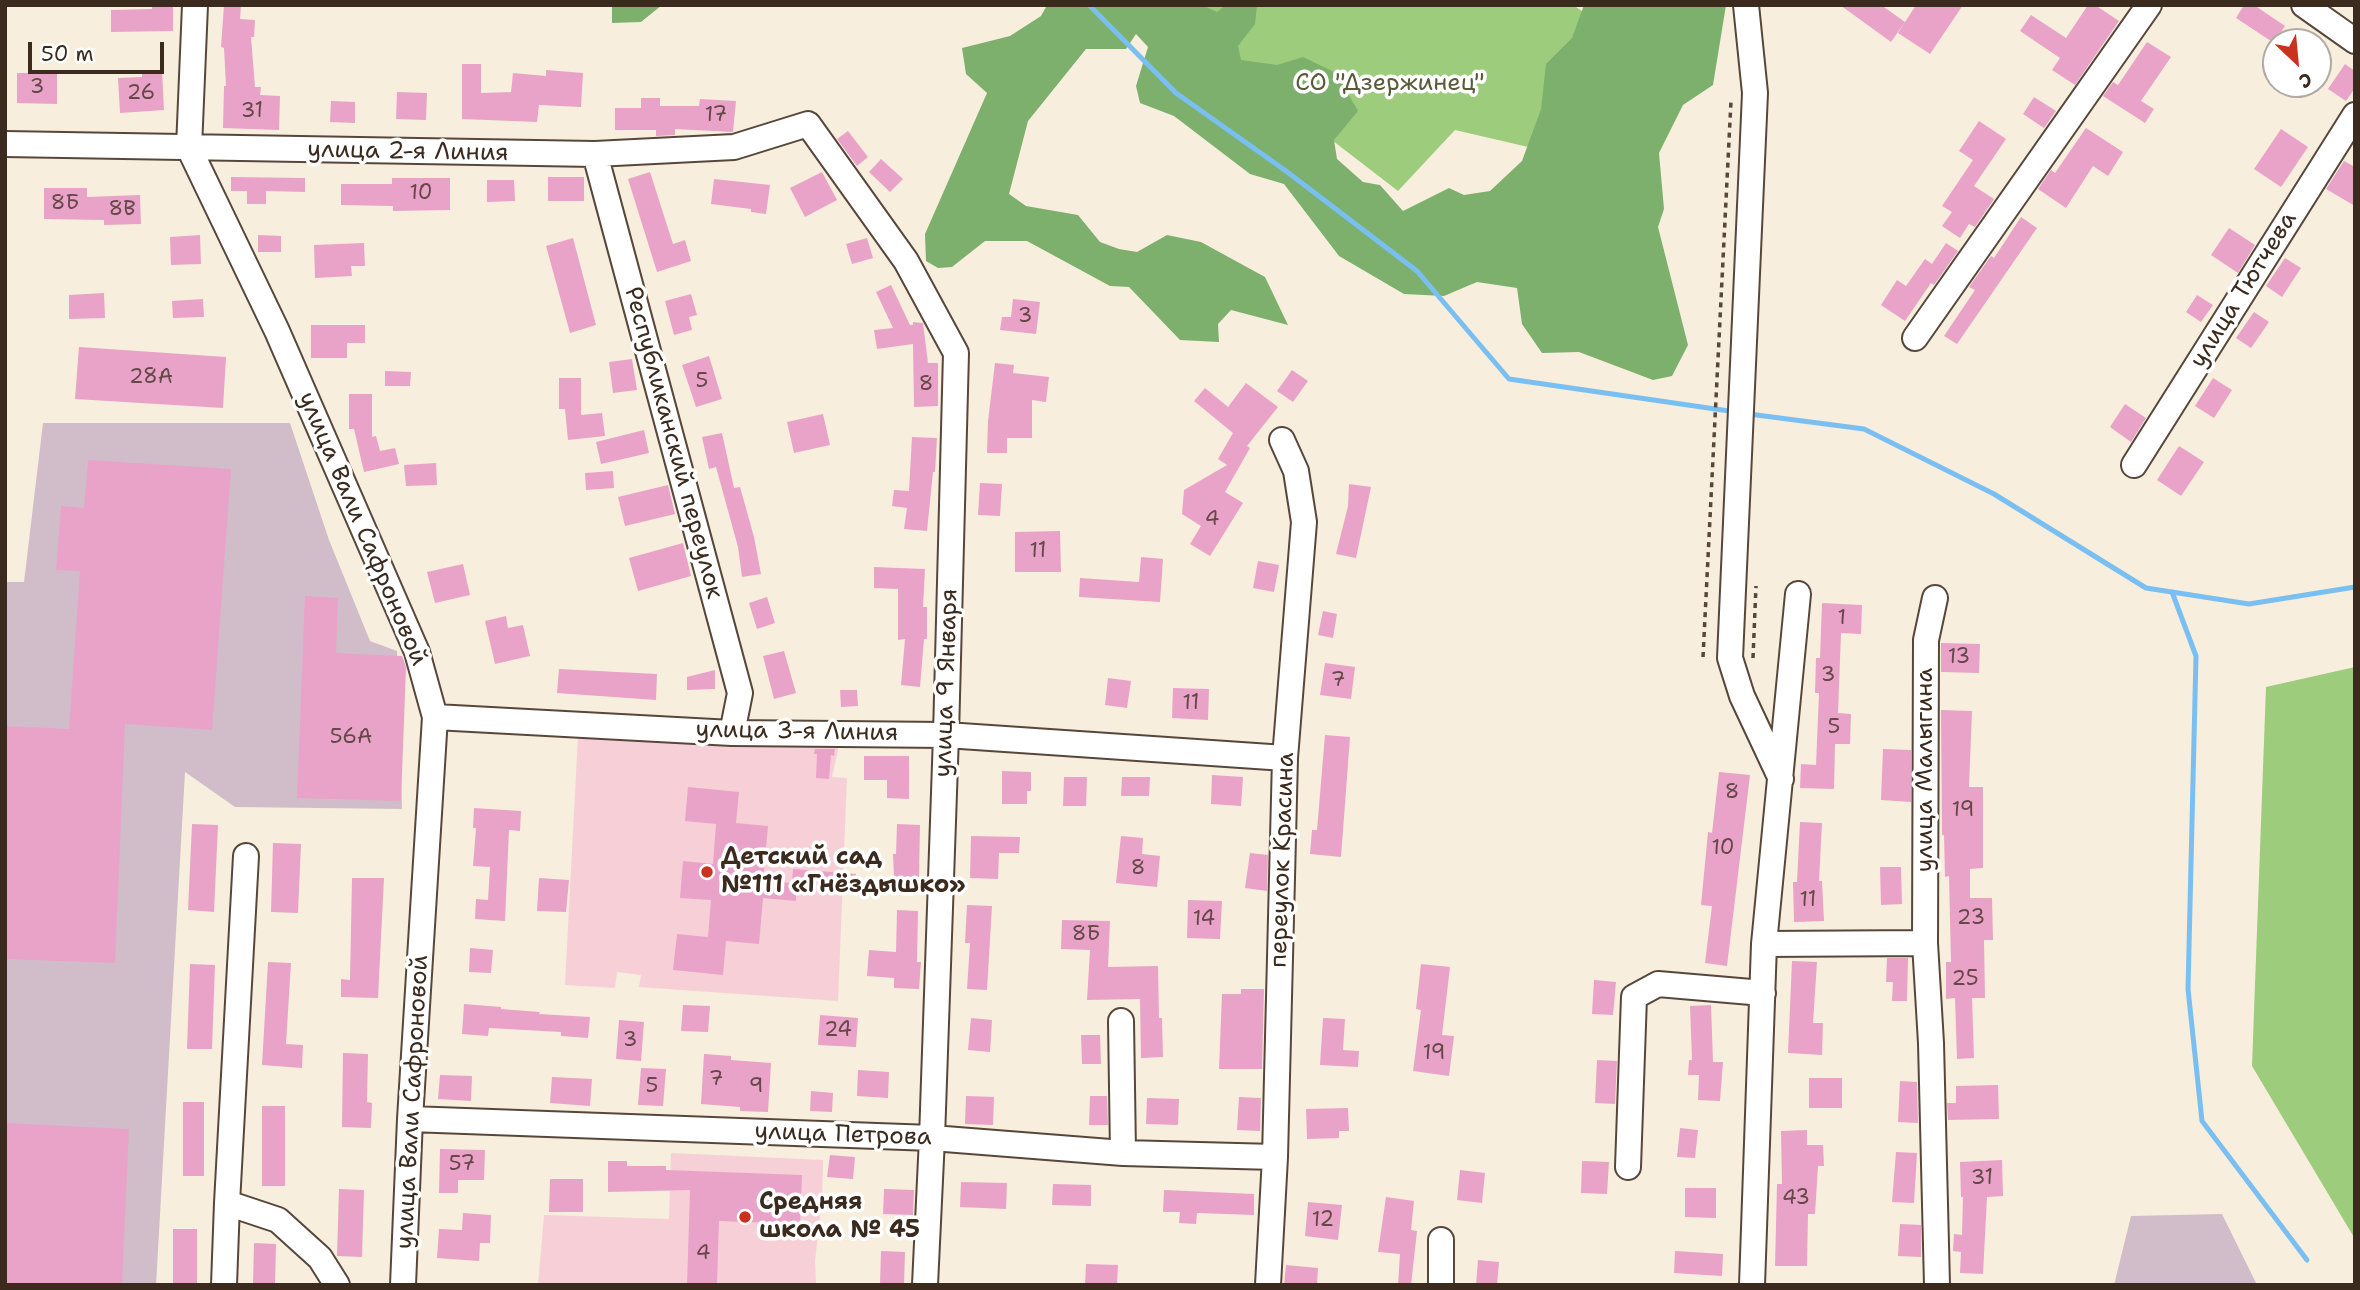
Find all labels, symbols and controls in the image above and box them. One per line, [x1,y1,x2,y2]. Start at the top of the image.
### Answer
scale bar [32,28,168,72]
north arrow [2262,28,2332,98]
text: 50 m [41,40,94,68]
text: С [2295,67,2316,94]
park label: СО "Дзержинец" [1295,70,1485,98]
house number: 3 [30,75,44,101]
house number: 26 [127,81,155,107]
house number: 31 [241,99,263,125]
house number: 17 [705,103,727,129]
street label: улица 2-я Линия [307,136,509,168]
house number: 10 [410,181,432,207]
house number: 8Б [51,191,79,217]
house number: 8В [108,197,136,223]
street label: улица Тютчева [2184,207,2304,373]
street label: Республиканский переулок [617,284,729,602]
house number: 3 [1018,304,1032,330]
house number: 28А [129,365,173,391]
house number: 5 [696,369,708,395]
house number: 8 [919,372,933,398]
street label: улица Вали Сафроновой [291,388,433,670]
house number: 4 [1205,507,1219,533]
house number: 11 [1030,539,1046,565]
street label: улица 9 Января [929,588,965,778]
house number: 1 [1838,606,1846,632]
house number: 13 [1948,645,1970,671]
house number: 3 [1821,663,1835,689]
house number: 7 [1331,668,1345,694]
street label: улица Малыгина [1912,668,1940,872]
house number: 11 [1183,691,1199,717]
house number: 5 [1828,715,1840,741]
street label: улица 3-я Линия [695,716,899,748]
house number: 56А [330,725,372,751]
street label: переулок Красина [1265,752,1301,968]
house number: 8 [1725,780,1739,806]
house number: 19 [1952,798,1974,824]
house number: 10 [1712,836,1734,862]
place label: Детский сад №111 «Гнёздышко» [721,844,966,900]
house number: 8 [1131,856,1145,882]
marker: Детский сад №111 «Гнёздышко» [699,864,715,880]
house number: 11 [1800,888,1816,914]
house number: 23 [1957,906,1985,932]
house number: 14 [1193,907,1215,933]
house number: 8Б [1072,922,1100,948]
street label: улица Вали Сафроновой [391,954,435,1250]
house number: 25 [1951,967,1979,993]
house number: 24 [824,1018,852,1044]
house number: 3 [623,1028,637,1054]
house number: 19 [1423,1041,1445,1067]
house number: 7 [709,1067,723,1093]
house number: 5 [646,1074,658,1100]
house number: 9 [749,1074,763,1100]
street label: улица Петрова [754,1118,932,1152]
house number: 57 [449,1152,475,1178]
house number: 31 [1971,1166,1993,1192]
house number: 43 [1782,1186,1810,1212]
place label: Средняя школа № 45 [759,1189,920,1245]
house number: 12 [1312,1208,1334,1234]
marker: Средняя школа № 45 [737,1209,753,1225]
house number: 4 [696,1241,710,1267]

